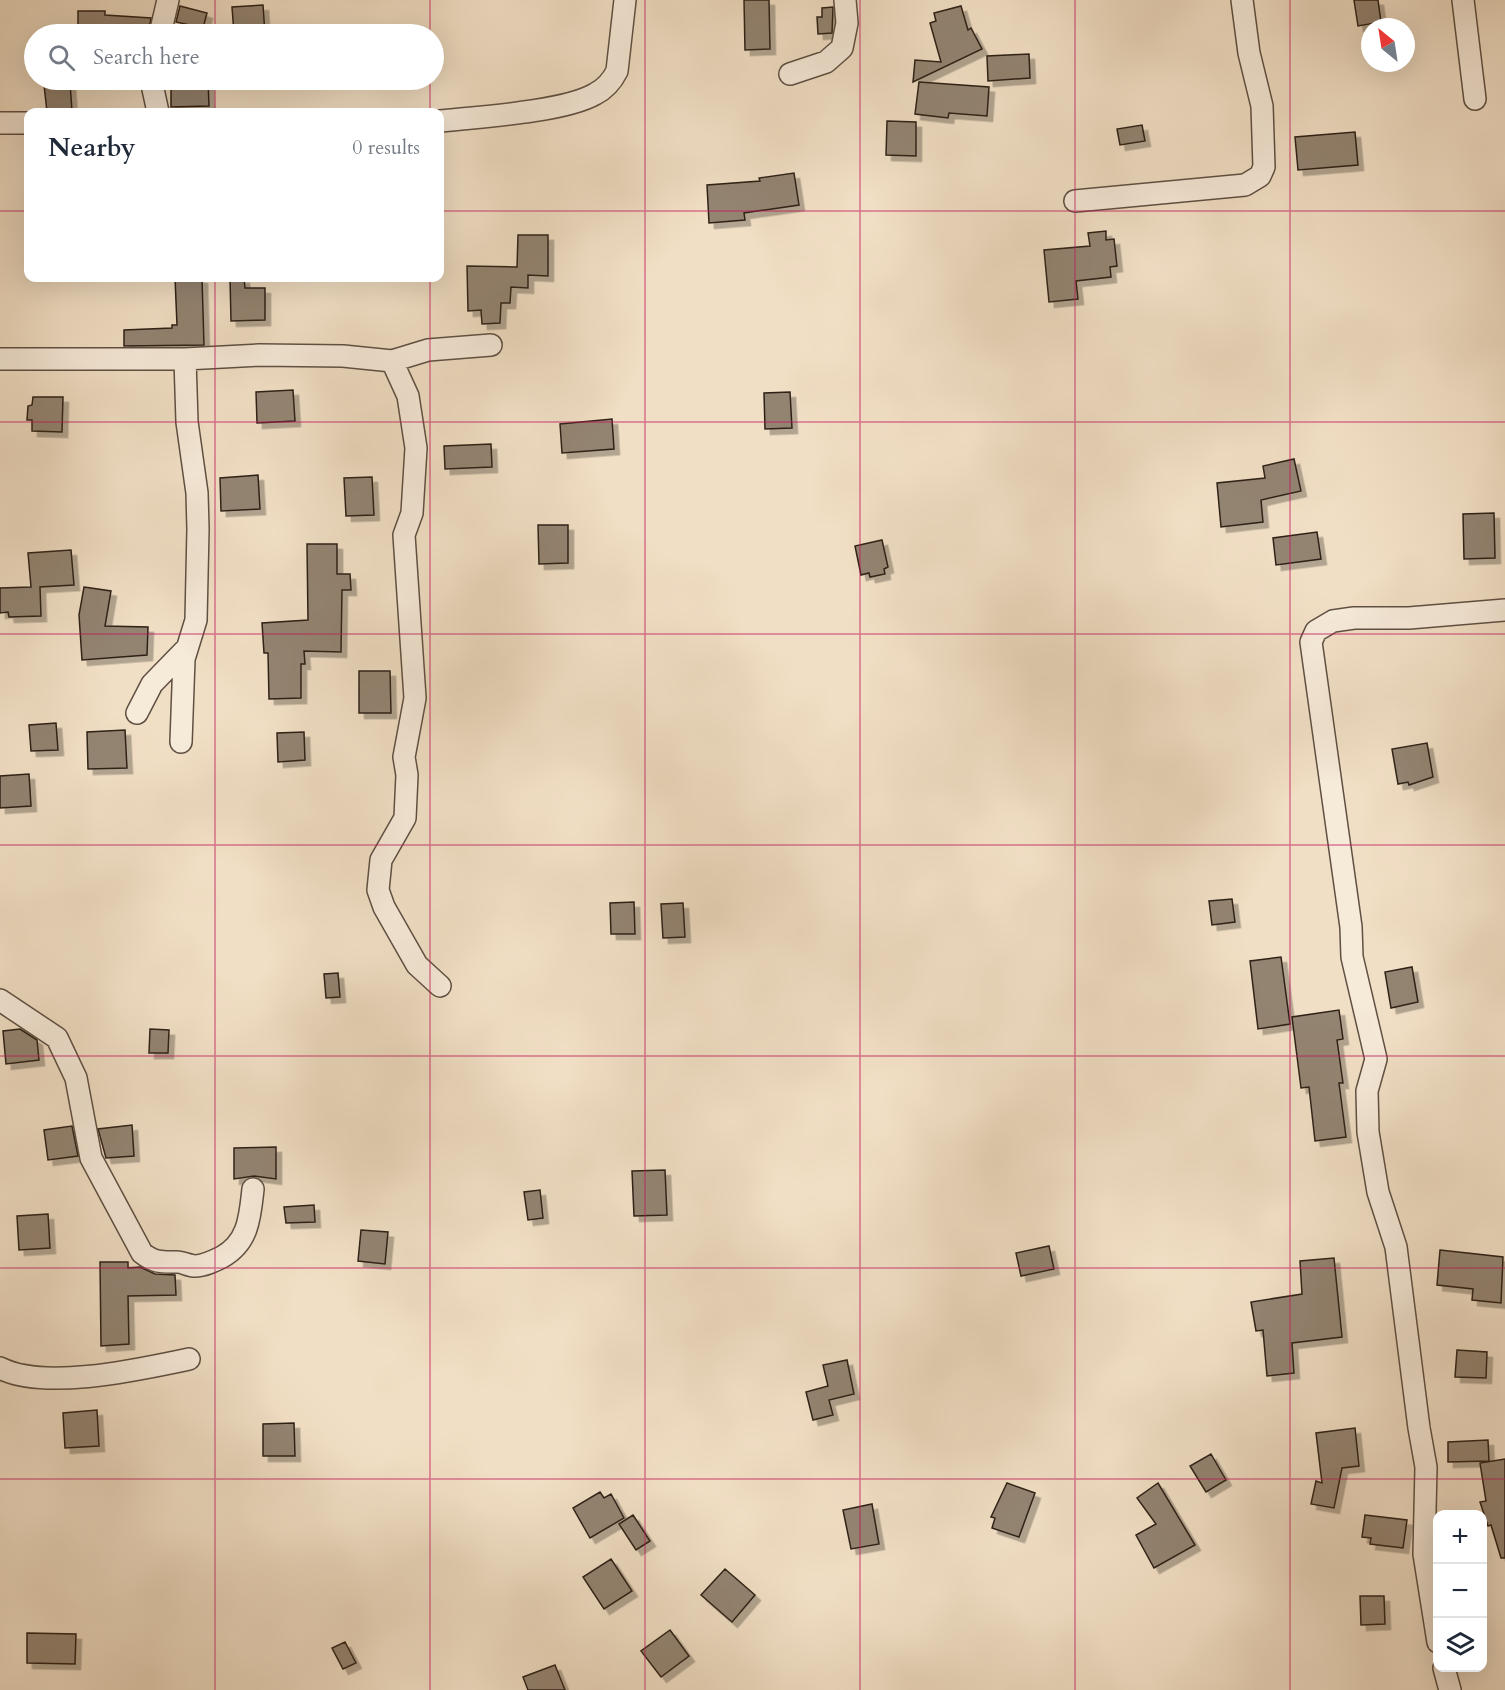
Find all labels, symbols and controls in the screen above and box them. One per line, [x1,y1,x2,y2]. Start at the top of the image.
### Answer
north arrow [1361,18,1415,72]
search box [24,24,444,90]
icon: search [45,41,78,74]
text: Search here [93,42,200,72]
text: Nearby [48,130,136,165]
text: 0 results [352,134,420,161]
map controls [1433,1510,1487,1672]
button: + [1433,1510,1487,1564]
button: − [1433,1564,1487,1618]
button: layers [1433,1618,1487,1672]

